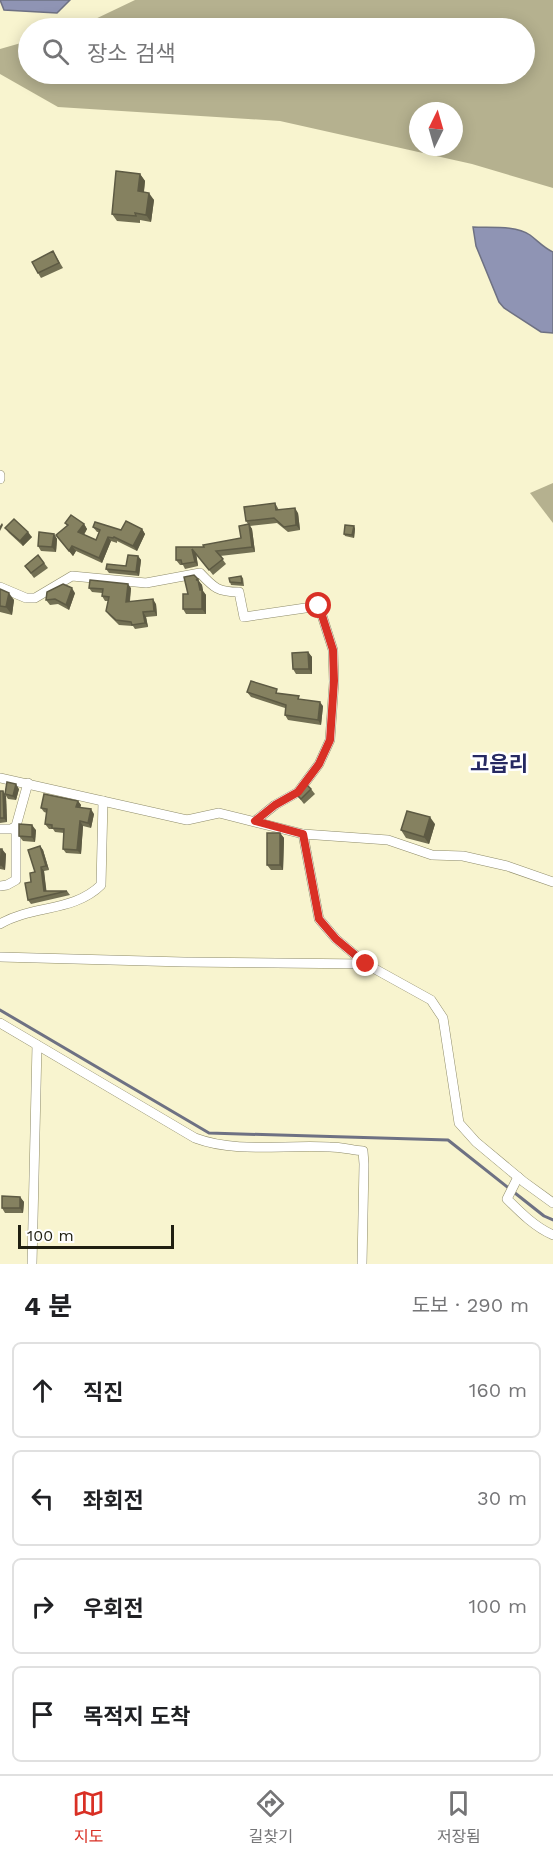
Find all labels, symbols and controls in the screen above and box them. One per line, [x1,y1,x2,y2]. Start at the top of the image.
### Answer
search box [18,18,535,84]
icon: search [39,35,72,68]
text: 장소 검색 [87,41,175,66]
north arrow [409,102,463,156]
route start [305,592,331,618]
district label: 고읍리 [470,751,528,776]
route end [352,950,378,976]
scale bar [18,1222,174,1250]
text: 100 m [27,1226,74,1245]
text: 4 분 [24,1291,72,1321]
text: 도보 · 290 m [412,1293,529,1317]
icon: ahead [26,1374,59,1407]
text: 160 m [469,1378,527,1402]
text: 직진 [83,1380,123,1405]
icon: left [26,1482,59,1515]
text: 30 m [477,1486,527,1510]
text: 좌회전 [83,1488,144,1513]
icon: right [26,1590,59,1623]
text: 100 m [468,1594,527,1618]
text: 우회전 [83,1596,144,1621]
icon: arrive [26,1698,59,1731]
text: 목적지 도착 [83,1704,191,1729]
tab: 지도 [72,1787,105,1847]
tab: 길찾기 [249,1787,293,1847]
tab: 저장됨 [437,1787,481,1847]

